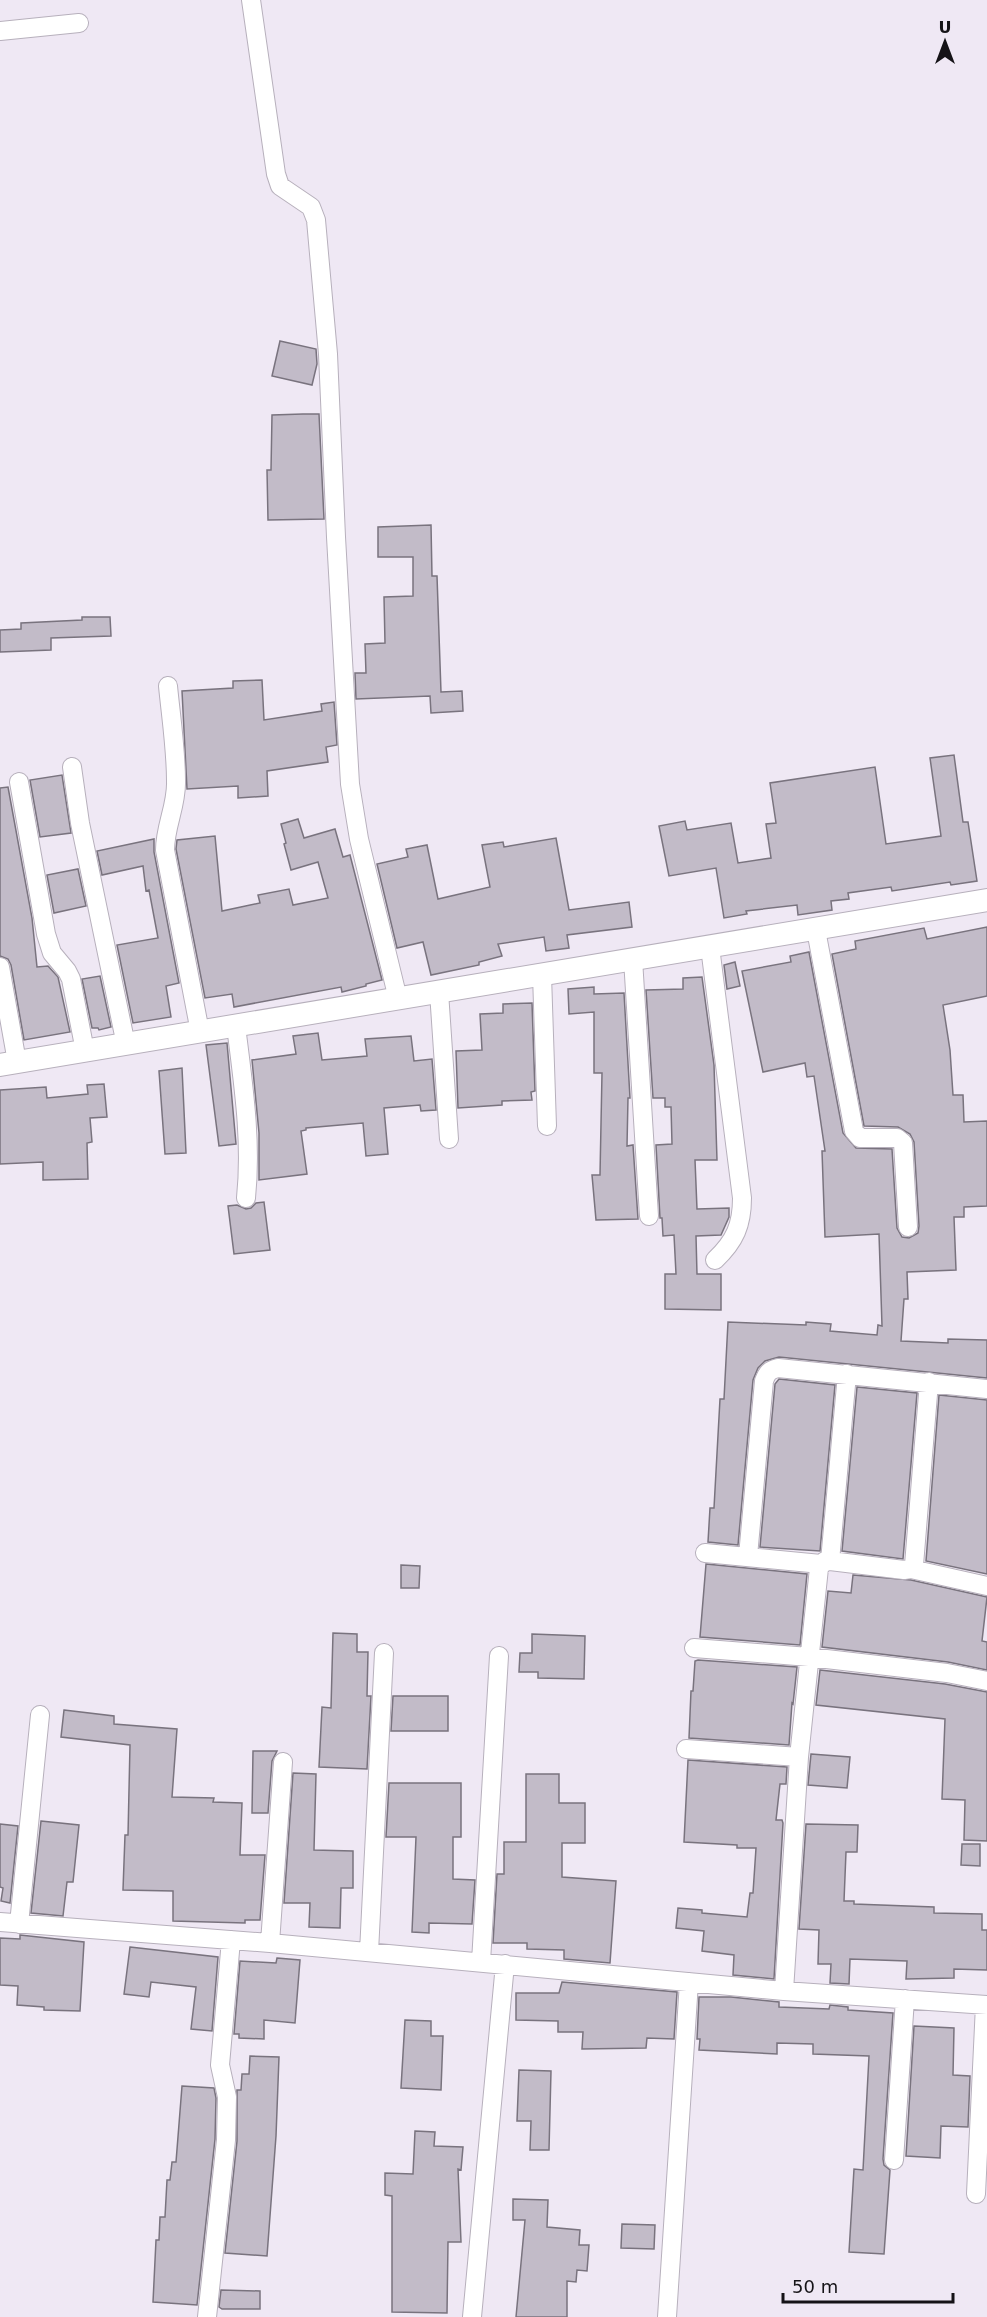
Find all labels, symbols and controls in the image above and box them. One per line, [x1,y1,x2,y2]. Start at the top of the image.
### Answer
north arrow [915,12,975,72]
text: U [939,18,952,37]
scale bar [783,2266,952,2304]
text: 50 m [792,2276,838,2297]

